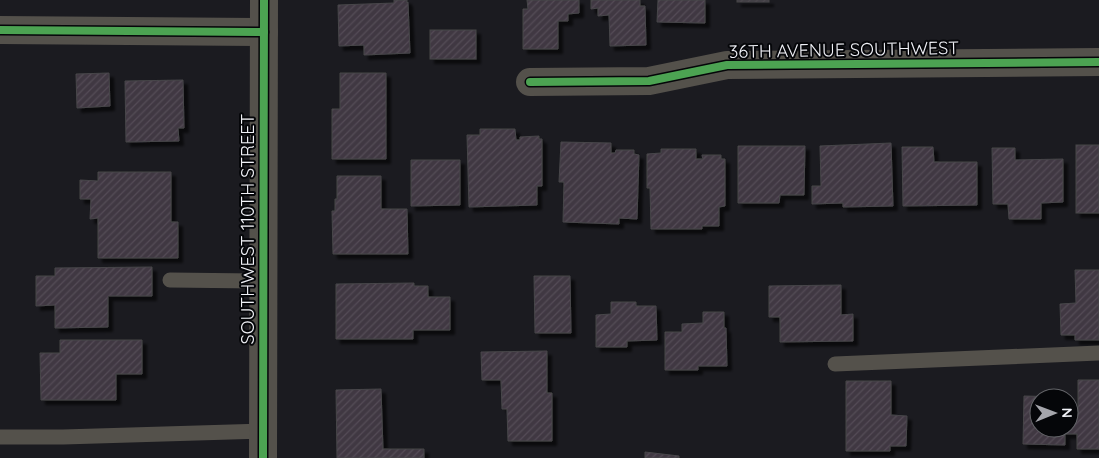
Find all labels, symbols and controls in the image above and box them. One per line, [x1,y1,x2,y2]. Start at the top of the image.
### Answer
street label: 36TH AVENUE SOUTHWEST [729,36,959,63]
street label: SOUTHWEST 110TH STREET [236,113,259,344]
north arrow [1029,388,1079,438]
text: N [1058,407,1076,418]

